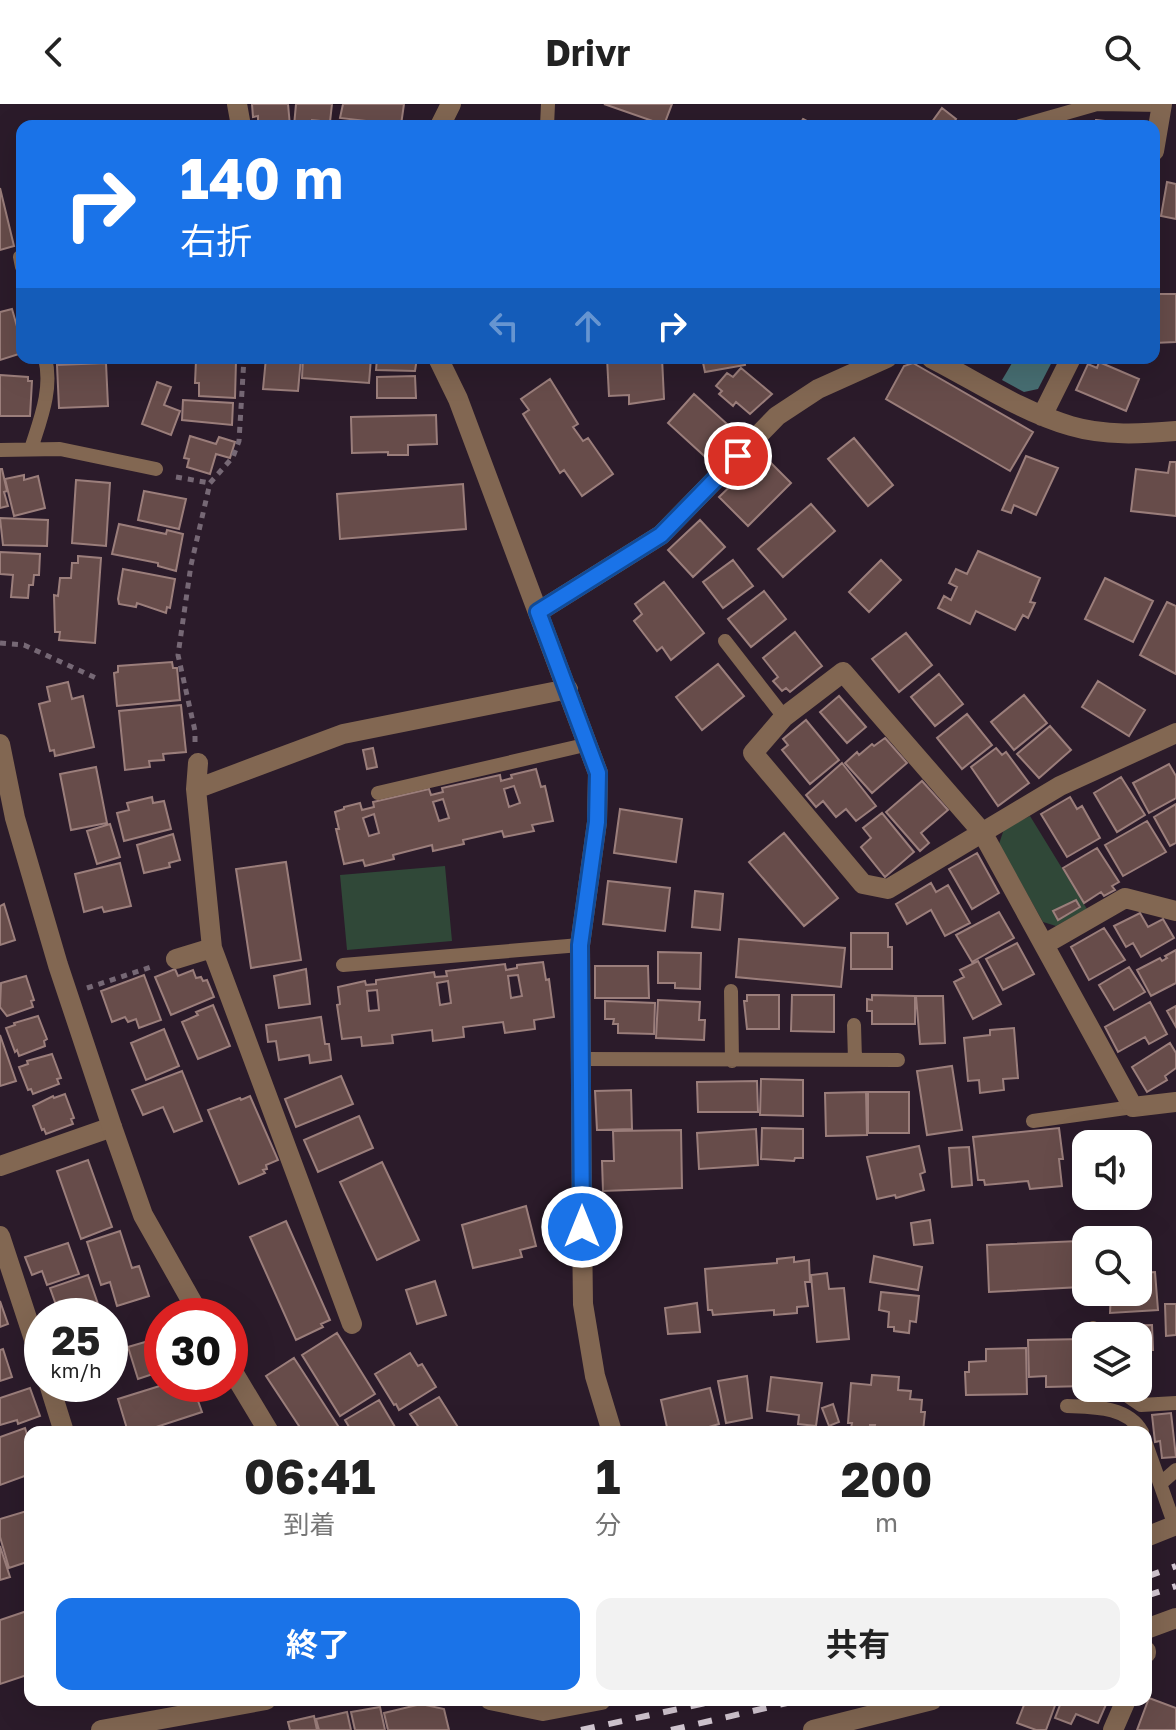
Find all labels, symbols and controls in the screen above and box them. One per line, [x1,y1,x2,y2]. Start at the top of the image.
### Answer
icon: back [32,30,76,74]
icon: search [1100,30,1144,74]
text: Drivr [545,31,631,74]
text: 140 m [180,144,343,211]
icon: right [48,152,152,256]
text: 右折 [180,219,252,262]
icon: left [482,304,526,348]
icon: ahead [566,304,610,348]
icon: right [650,304,694,348]
pin [704,422,772,490]
icon: arrive [716,434,760,478]
map controls [1072,1130,1152,1402]
button: sound [1072,1130,1152,1210]
position arrow [540,1185,624,1269]
button: search [1072,1226,1152,1306]
speed limit sign: 30 [144,1298,248,1402]
text: 25 [52,1316,100,1364]
button: layers [1072,1322,1152,1402]
text: km/h [51,1358,101,1382]
text: 06:41 [244,1447,375,1505]
text: 1 [596,1447,620,1505]
text: 200 [841,1450,932,1508]
text: m [875,1507,898,1538]
text: 到着 [284,1509,336,1540]
text: 分 [595,1509,621,1540]
button: 終了 [56,1598,580,1690]
button: 共有 [596,1598,1120,1690]

